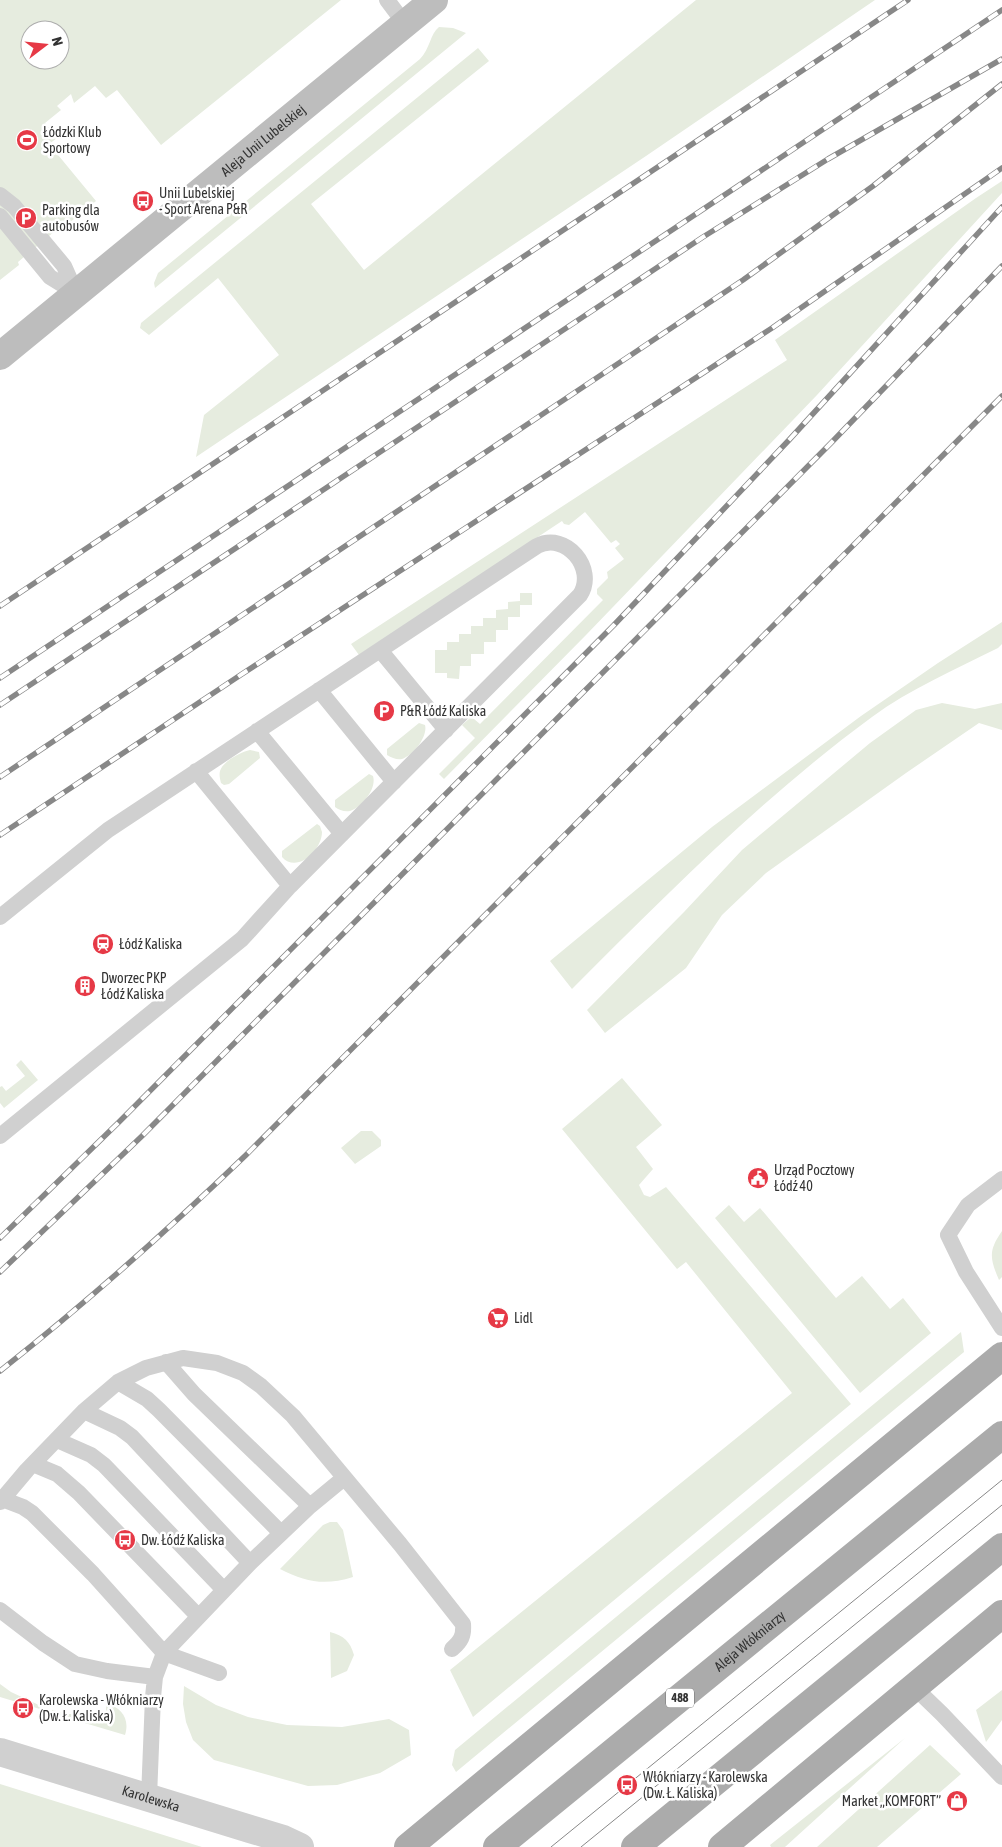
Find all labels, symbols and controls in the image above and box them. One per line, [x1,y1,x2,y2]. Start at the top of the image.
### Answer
north arrow [20,20,70,70]
text: N [49,35,66,48]
street label: Aleja Unii Lubelskiej [217,101,308,180]
place label: Łódzki Klub Sportowy [43,124,102,156]
sports icon: Łódzki Klub Sportowy [15,128,39,152]
place label: Unii Lubelskiej - Sport Arena P&R [159,185,247,217]
bus stop icon: Unii Lubelskiej - Sport Arena P&R [131,189,155,213]
place label: Parking dla autobusów [42,202,100,234]
parking icon: Parking dla autobusów [14,206,38,230]
parking icon: P&R Łódź Kaliska [372,699,396,723]
place label: P&R Łódź Kaliska [400,703,486,719]
station icon: Łódź Kaliska [91,932,115,956]
place label: Łódź Kaliska [119,936,182,952]
place label: Dworzec PKP Łódź Kaliska [101,970,167,1002]
building icon: Dworzec PKP Łódź Kaliska [73,974,97,998]
place label: Urząd Pocztowy Łódź 40 [774,1162,855,1194]
public building icon: Urząd Pocztowy Łódź 40 [746,1166,770,1190]
supermarket icon: Lidl [486,1306,510,1330]
place label: Lidl [514,1310,533,1326]
bus stop icon: Dw. Łódź Kaliska [113,1528,137,1552]
place label: Dw. Łódź Kaliska [141,1532,224,1548]
street label: Aleja Włókniarzy [711,1607,788,1674]
road number: 488 [666,1689,694,1708]
place label: Karolewska - Włókniarzy (Dw. Ł. Kaliska) [39,1692,164,1724]
bus stop icon: Karolewska - Włókniarzy (Dw. Ł. Kaliska) [11,1696,35,1720]
place label: Włókniarzy - Karolewska (Dw. Ł. Kaliska) [643,1769,768,1801]
bus stop icon: Włókniarzy - Karolewska (Dw. Ł. Kaliska) [615,1773,639,1797]
street label: Karolewska [120,1782,182,1815]
shop icon: Market „KOMFORT” [945,1789,969,1813]
place label: Market „KOMFORT” [842,1793,941,1809]

